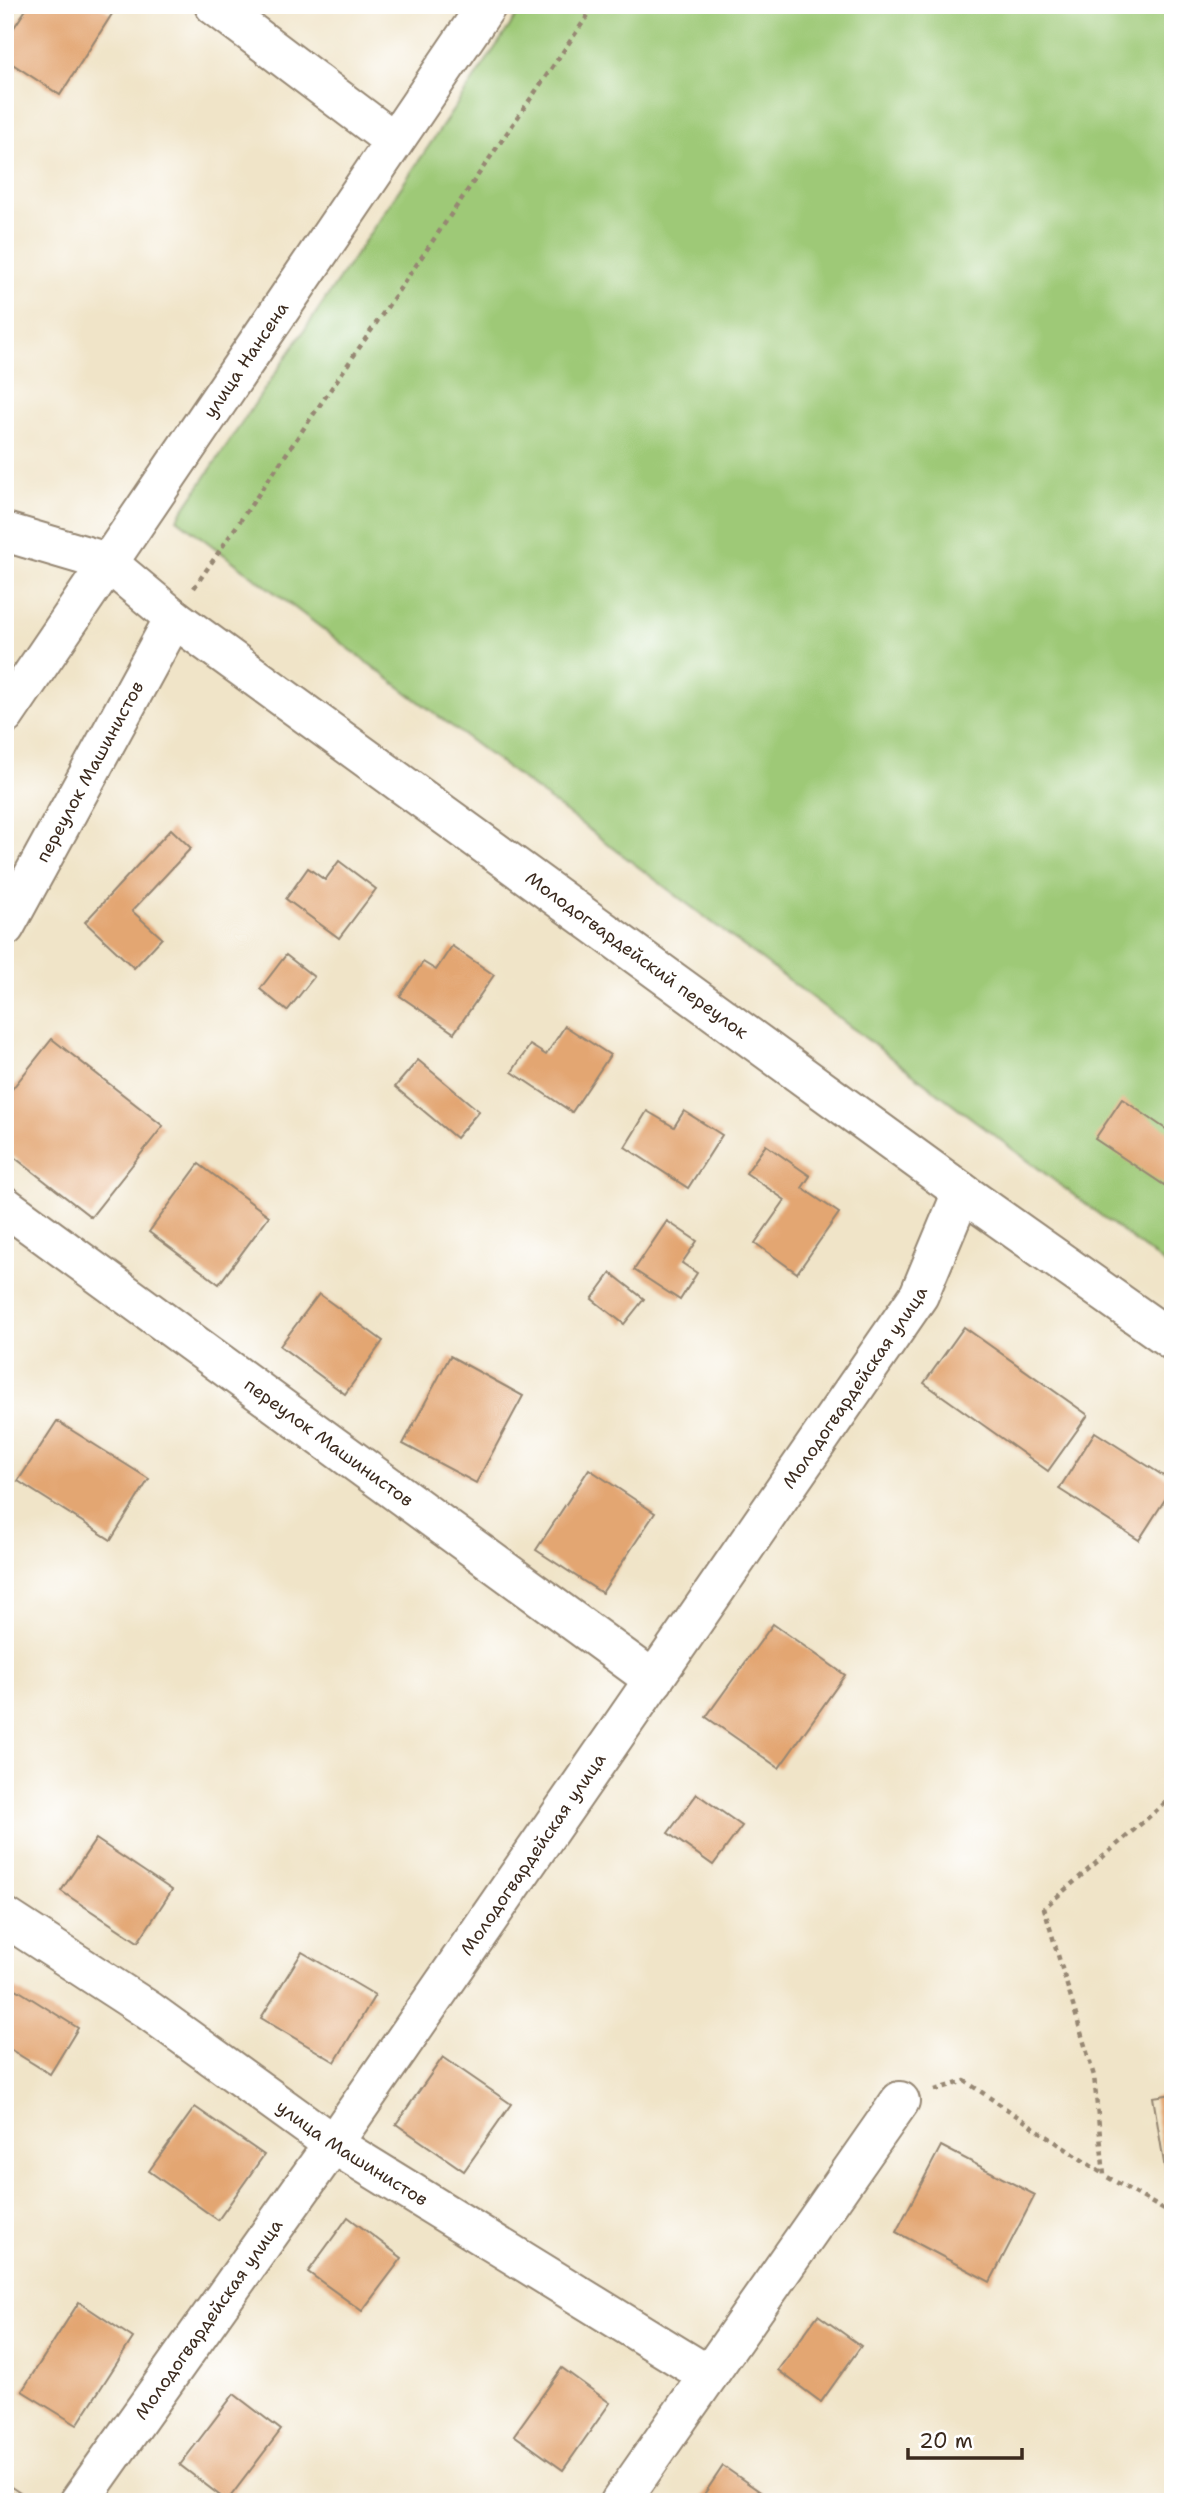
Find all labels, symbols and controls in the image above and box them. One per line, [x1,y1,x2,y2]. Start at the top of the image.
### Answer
street label: улица Нансена [198,297,294,423]
street label: переулок Машинистов [31,677,149,867]
street label: Молодогвардейский переулок [521,866,753,1044]
street label: Молодогвардейская улица [777,1283,933,1493]
street label: переулок Машинистов [240,1373,418,1512]
street label: Молодогвардейская улица [455,1748,611,1960]
street label: улица Машинистов [271,2095,432,2212]
street label: Молодогвардейская улица [129,2214,288,2424]
scale bar [908,2416,1022,2460]
text: 20 m [919,2427,973,2455]

